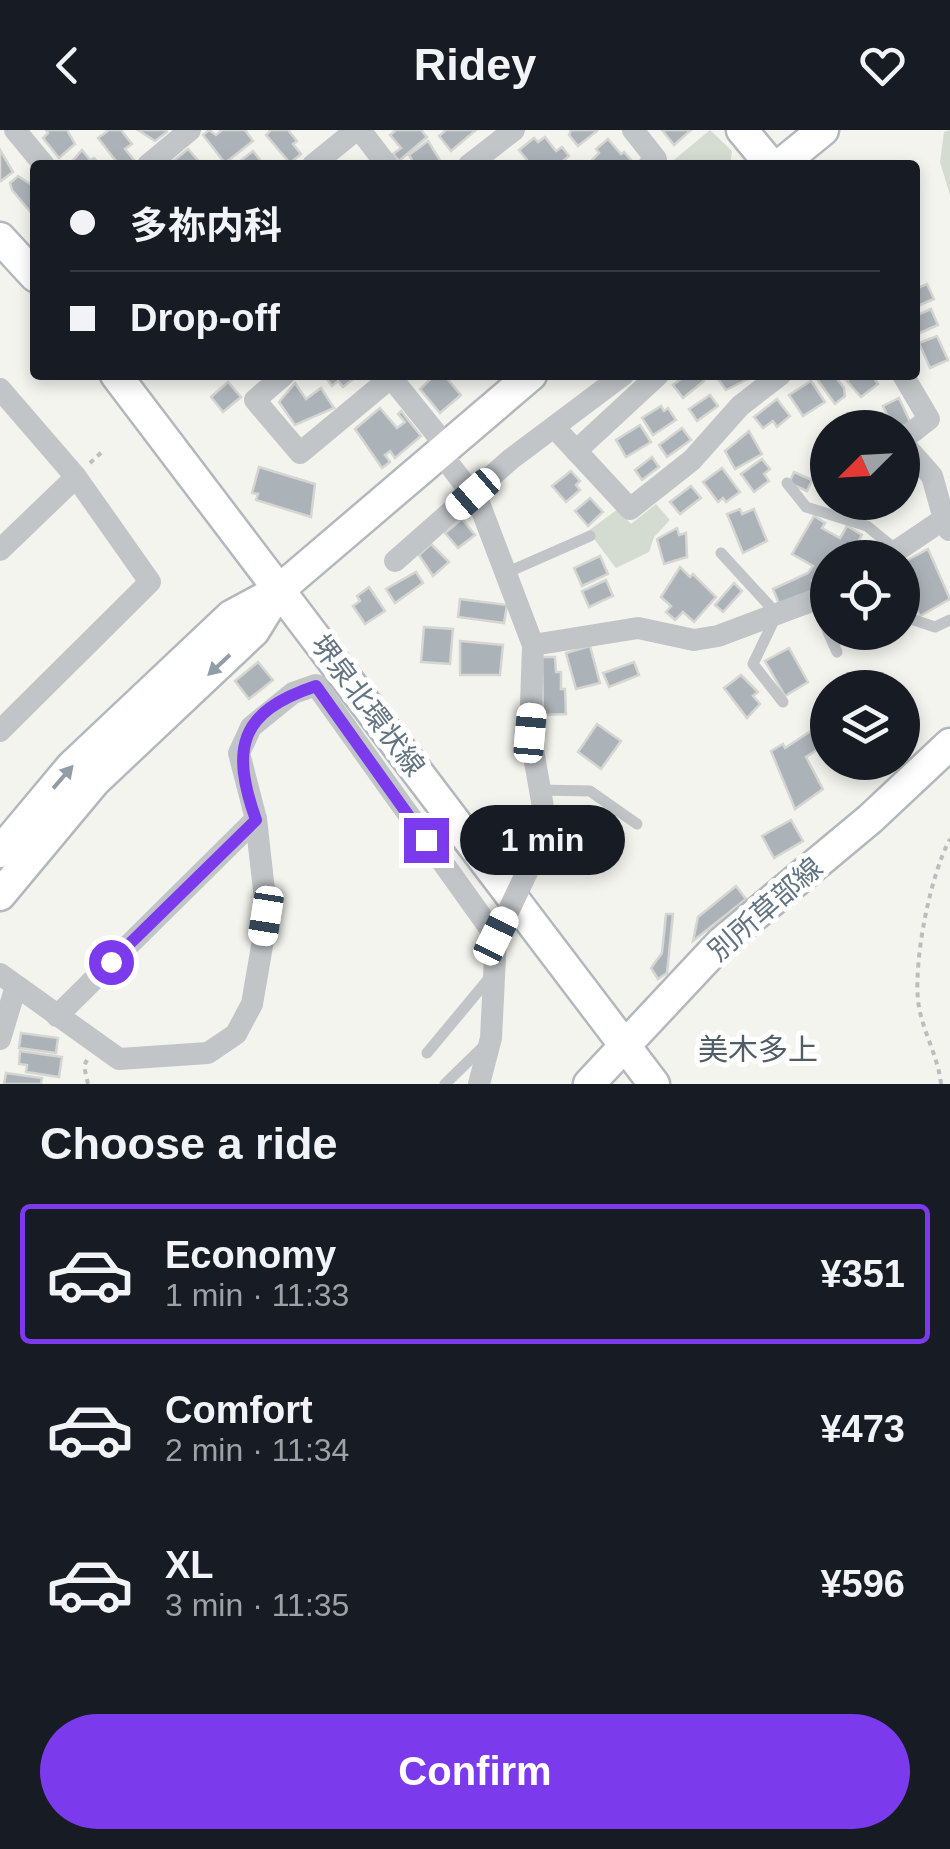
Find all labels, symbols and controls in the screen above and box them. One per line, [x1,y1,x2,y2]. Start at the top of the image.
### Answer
icon: back [40,38,95,93]
icon: heart [855,38,910,93]
text: Ridey [414,39,536,90]
text: 多祢内科 [130,205,282,247]
text: Drop-off [130,297,280,339]
north arrow [810,410,920,520]
map controls [810,410,920,780]
car [441,463,505,525]
button: locate [810,540,920,650]
street label: 堺泉北環状線 [305,629,431,782]
one-way arrow [207,653,231,676]
button: layers [810,670,920,780]
car [512,702,548,764]
one-way arrow [51,765,73,790]
callout: 1 min [461,805,626,875]
route end [404,818,449,863]
text: 1 min [501,822,584,858]
street label: 別所草部線 [702,852,828,967]
car [246,884,286,948]
car [469,902,523,970]
route start [89,940,134,985]
district label: 美木多上 [698,1033,818,1066]
text: Choose a ride [40,1118,338,1169]
icon: car [45,1229,135,1319]
text: Economy [165,1234,336,1276]
text: ¥351 [820,1253,905,1295]
text: 1 min · 11:33 [165,1277,349,1313]
icon: car [45,1384,135,1474]
text: Comfort [165,1389,313,1431]
text: ¥473 [820,1408,905,1450]
text: 2 min · 11:34 [165,1432,349,1468]
icon: car [45,1539,135,1629]
text: XL [165,1544,214,1586]
text: ¥596 [820,1563,905,1605]
text: 3 min · 11:35 [165,1587,349,1623]
button: Confirm [40,1714,910,1829]

